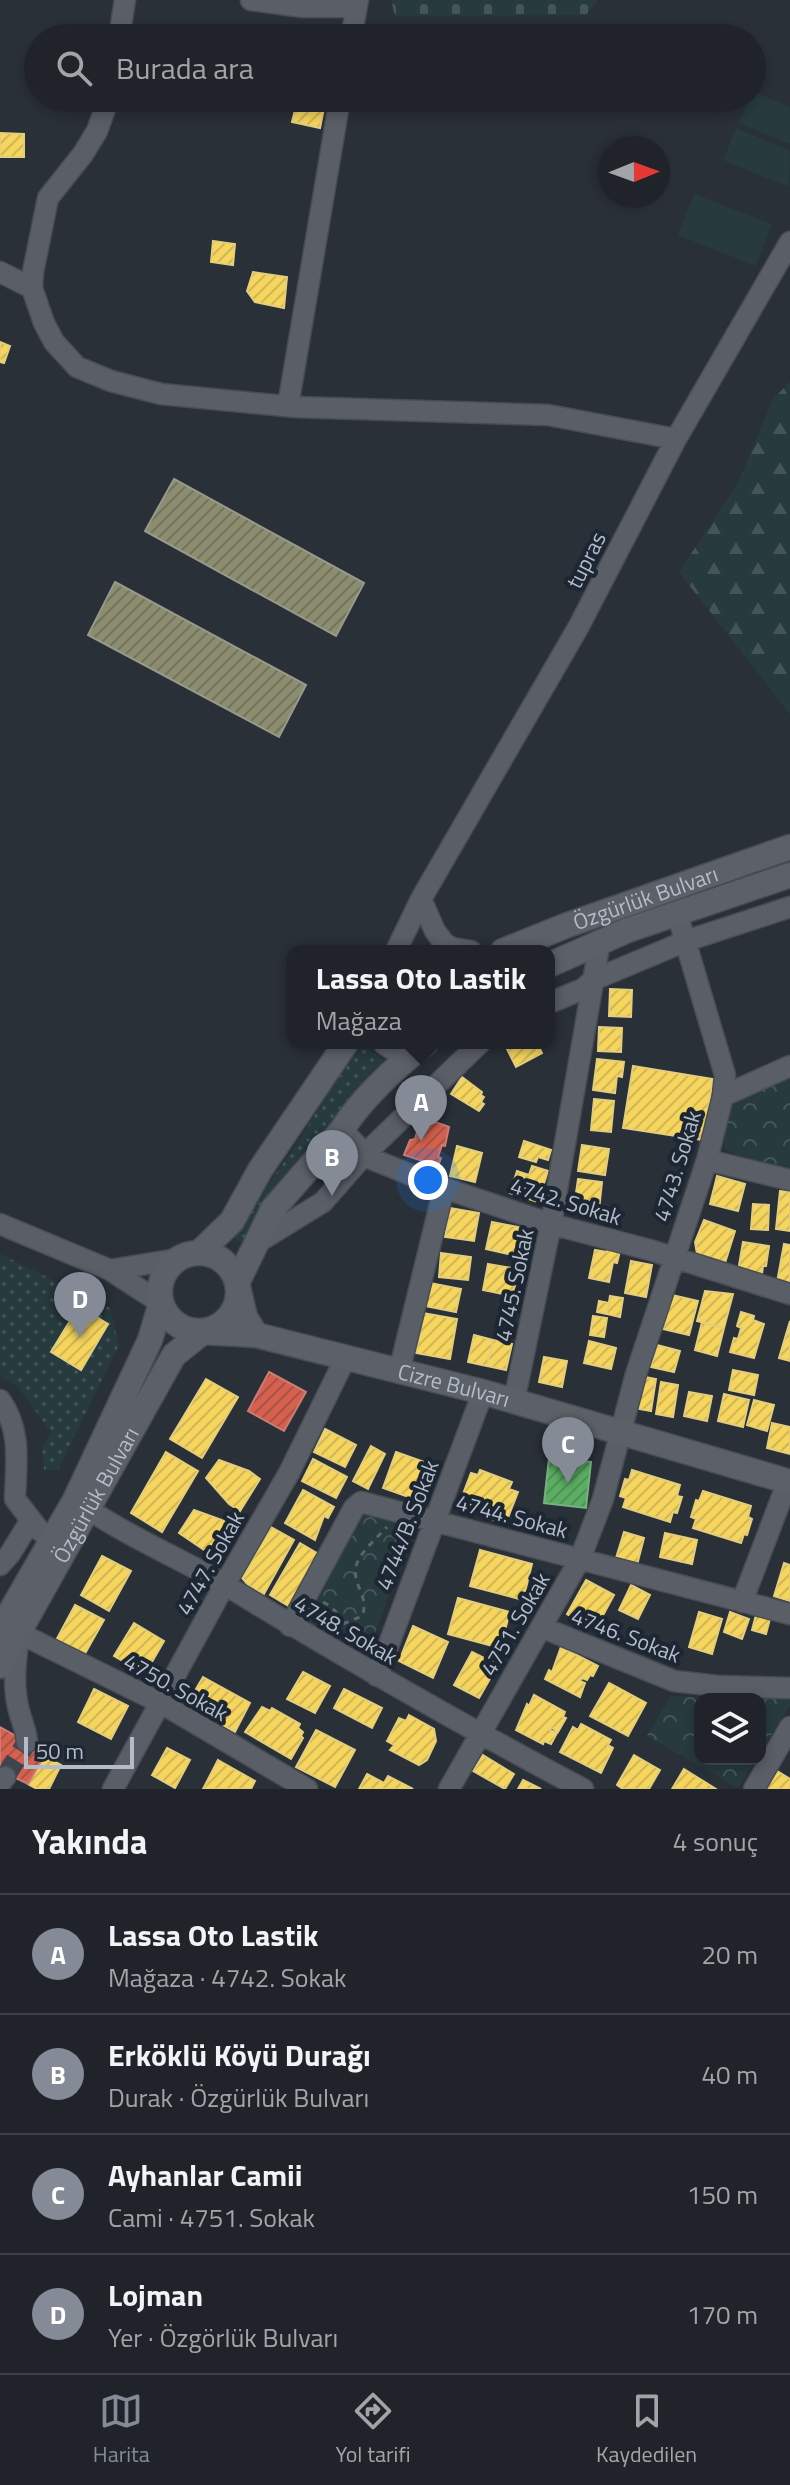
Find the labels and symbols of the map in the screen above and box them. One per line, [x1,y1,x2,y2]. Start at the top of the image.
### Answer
north arrow [598,136,670,208]
street label: tupras [557,526,615,594]
street label: Özgürlük Bulvarı [568,857,722,939]
pin: A [395,1075,447,1141]
street label: 4743. Sokak [644,1106,710,1226]
pin: B [306,1130,358,1196]
your location [408,1160,448,1200]
street label: 4742. Sokak [506,1168,626,1234]
street label: 4745. Sokak [485,1225,543,1345]
pin: D [54,1272,106,1338]
street label: Cizre Bulvarı [394,1354,514,1416]
pin: C [542,1417,594,1483]
street label: Özgürlük Bulvarı [44,1421,148,1569]
street label: 4744/B. Sokak [367,1454,448,1595]
street label: 4744. Sokak [452,1485,572,1547]
street label: 4747. Sokak [167,1504,253,1621]
street label: 4751. Sokak [472,1566,559,1682]
street label: 4748. Sokak [288,1587,404,1674]
street label: 4746. Sokak [566,1599,686,1672]
street label: 4750. Sokak [118,1644,235,1730]
scale bar [24,1733,134,1769]

